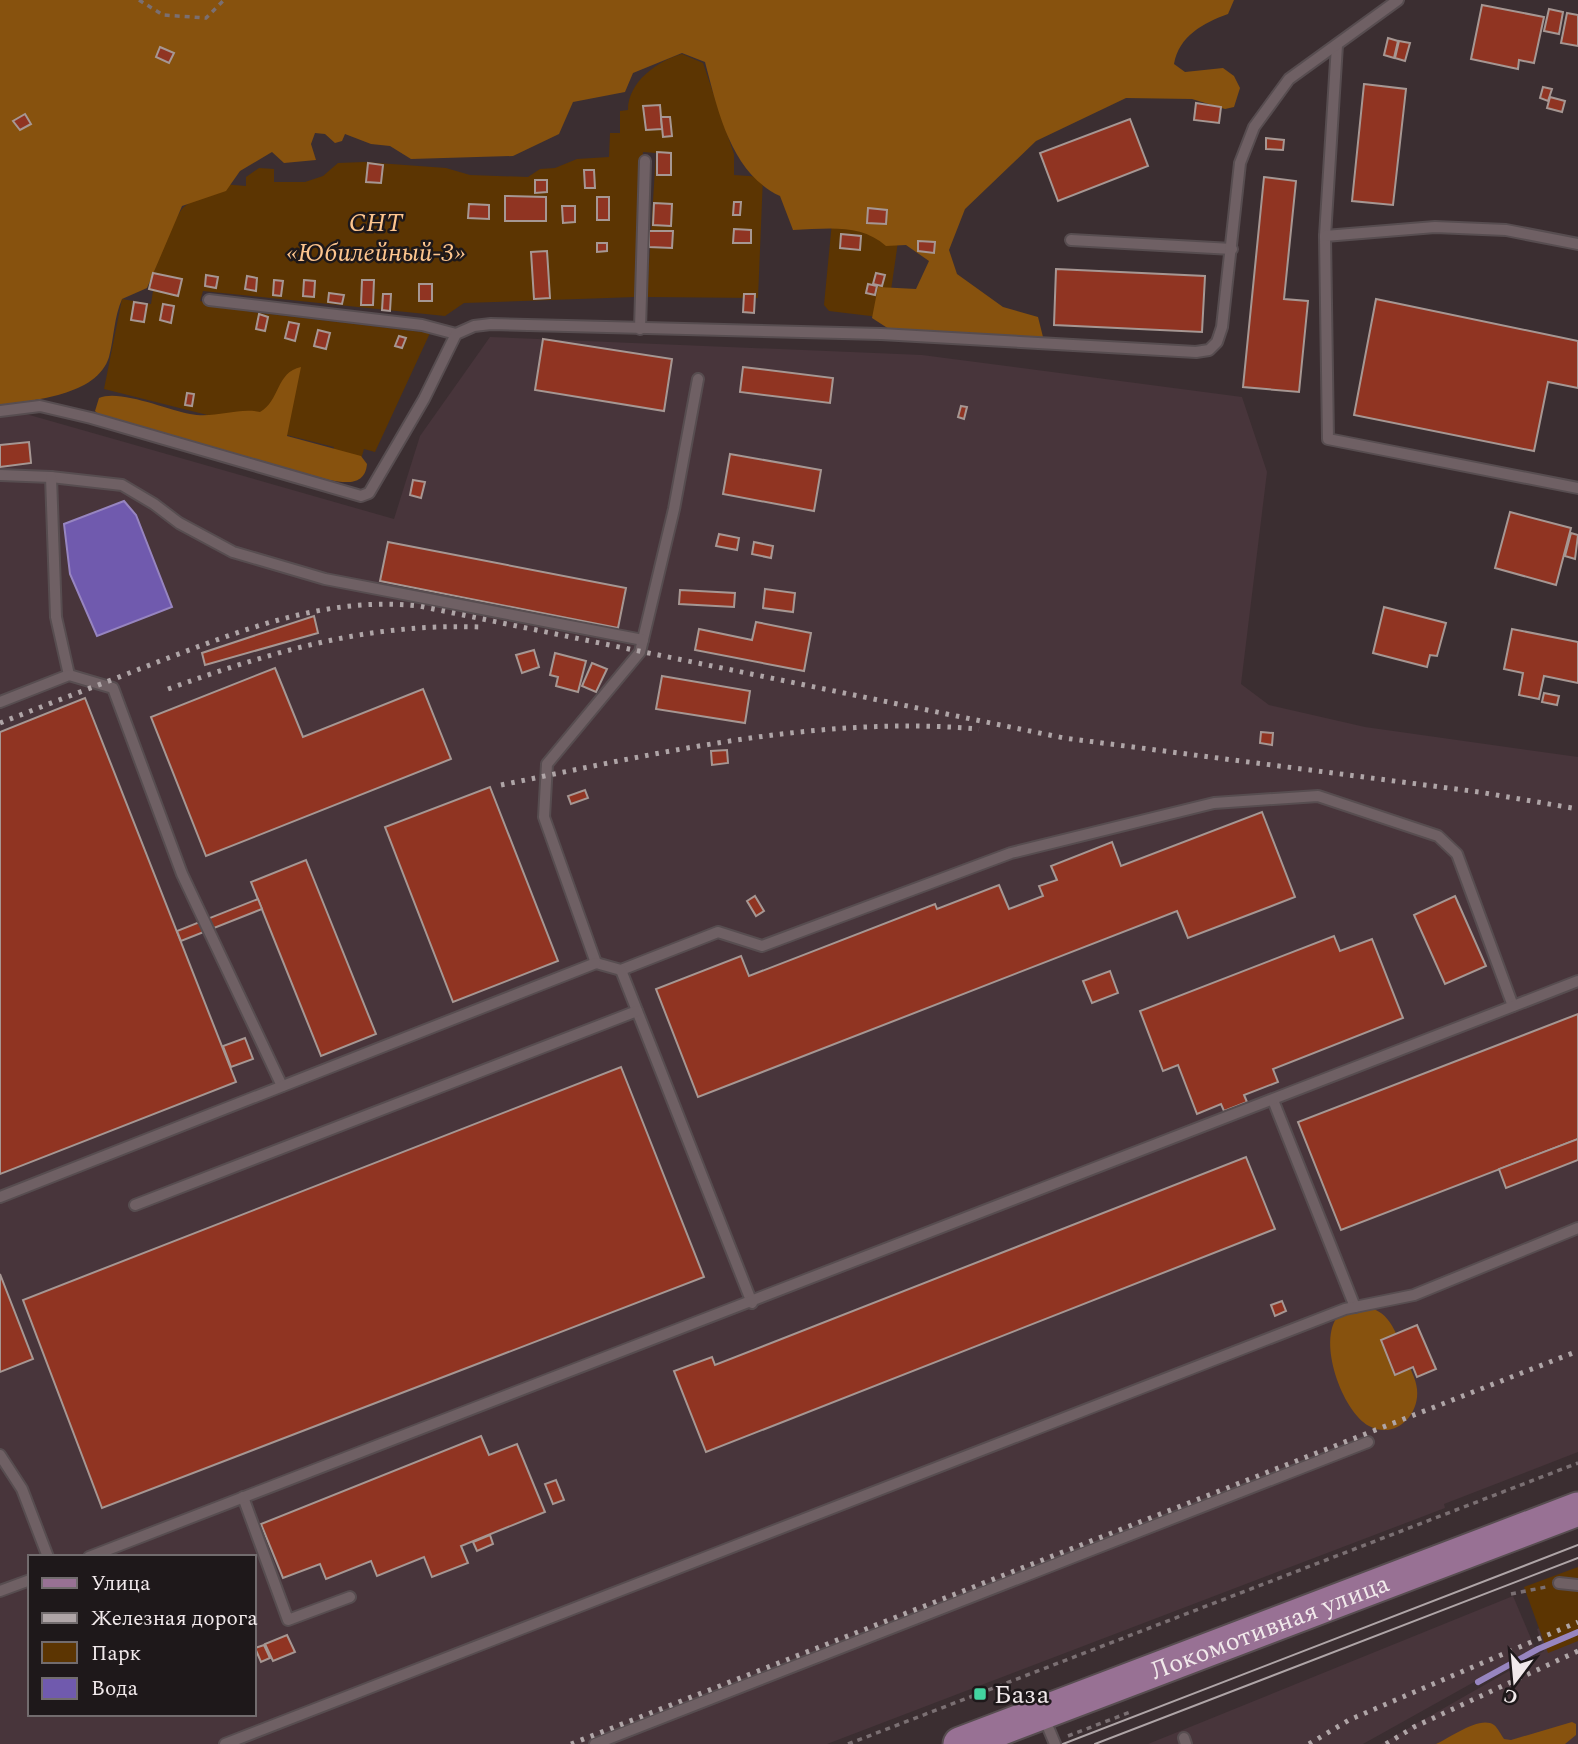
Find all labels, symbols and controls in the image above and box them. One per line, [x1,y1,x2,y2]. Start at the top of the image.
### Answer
park label: СНТ «Юбилейный-3» [287,203,465,273]
legend [28,1555,256,1716]
street label: Локомотивная улица [1144,1563,1396,1691]
text: Улица [91,1568,151,1600]
text: Железная дорога [91,1603,258,1635]
text: Парк [91,1638,142,1670]
north arrow [1480,1646,1550,1716]
text: Вода [91,1673,139,1705]
place label: База [994,1675,1050,1715]
text: С [1500,1680,1521,1712]
marker: База [972,1686,988,1702]

